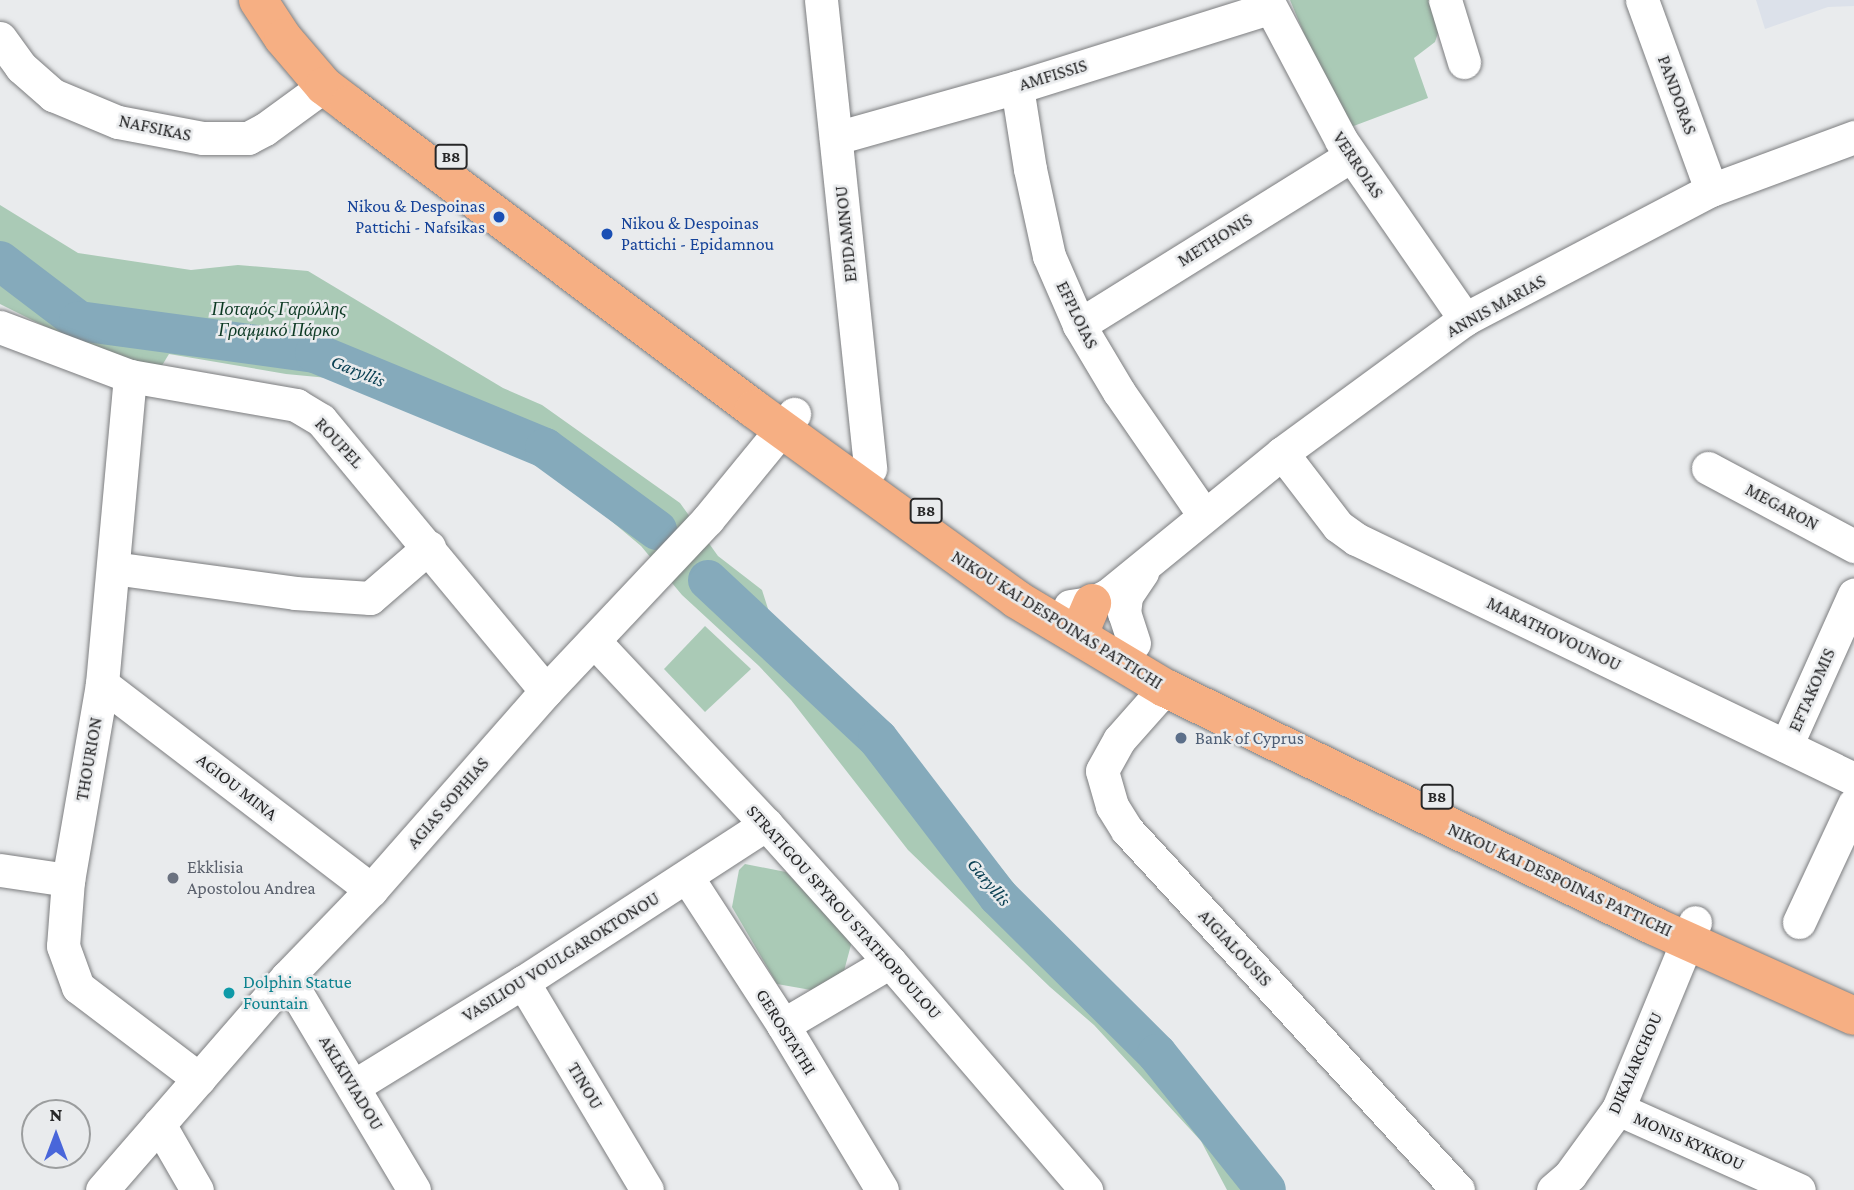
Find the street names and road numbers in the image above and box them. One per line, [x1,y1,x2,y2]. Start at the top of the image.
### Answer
street label: PANDORAS [1653,53,1701,137]
street label: AMFISSIS [1016,54,1090,96]
street label: NAFSIKAS [117,110,193,146]
street label: VERROIAS [1328,128,1388,202]
road number: B8 [434,144,468,169]
street label: EPIDAMNOU [830,185,862,283]
street label: METHONIS [1174,209,1256,271]
street label: ANNIS MARIAS [1443,270,1549,342]
street label: EFPLOIAS [1051,278,1103,352]
street label: ROUPEL [310,413,368,473]
street label: MEGARON [1742,479,1822,535]
road number: B8 [908,498,944,524]
street label: NIKOU KAI DESPOINAS PATTICHI [947,546,1167,694]
street label: MARATHOVOUNOU [1483,592,1625,676]
street label: EFTAKOMIS [1784,645,1840,735]
street label: THOURION [71,715,107,803]
street label: AGIOU MINA [192,749,282,825]
street label: AGIAS SOPHIAS [402,753,494,853]
road number: B8 [1420,784,1454,810]
street label: STRATIGOU SPYROU STATHOPOULOU [742,800,946,1024]
street label: NIKOU KAI DESPOINAS PATTICHI [1444,818,1676,942]
street label: VASILIOU VOULGAROKTONOU [458,887,664,1027]
street label: AIGIALOUSIS [1194,905,1276,991]
street label: GEROSTATHI [751,985,821,1079]
street label: DIKAIARCHOU [1603,1009,1667,1117]
street label: AKLKIVIADOU [314,1032,388,1134]
street label: TINOU [563,1059,607,1113]
street label: MONIS KYKKOU [1630,1107,1748,1175]

